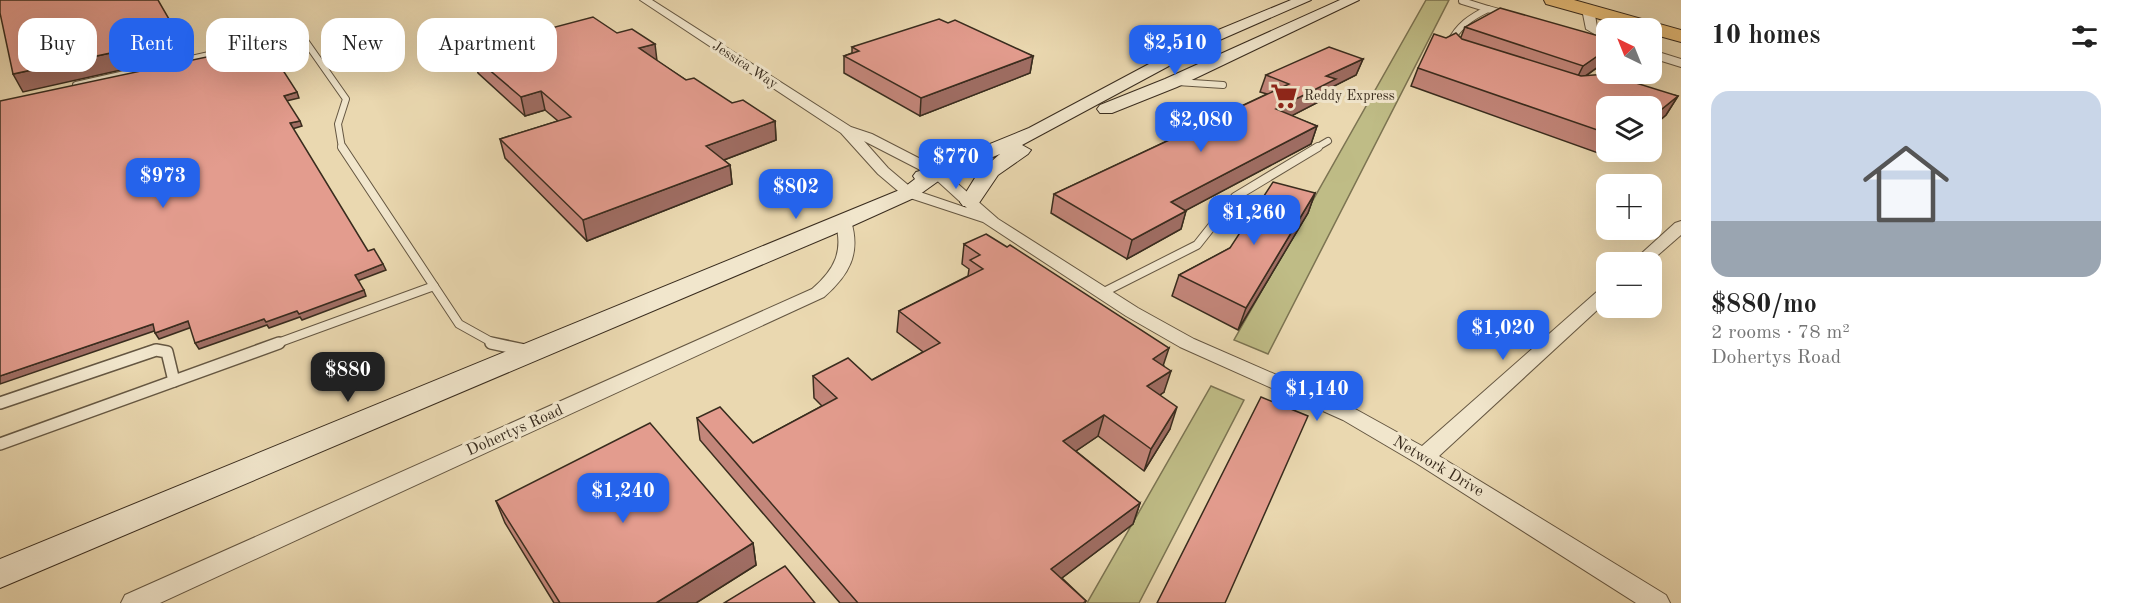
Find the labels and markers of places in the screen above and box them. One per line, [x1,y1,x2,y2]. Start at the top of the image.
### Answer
pin: $2,510 [1126,25,1224,76]
supermarket icon: Reddy Express [1269,81,1299,111]
place label: Reddy Express [1304,89,1395,103]
pin: $2,080 [1152,102,1250,153]
pin: $770 [920,139,992,190]
pin: $973 [127,158,199,209]
pin: $802 [760,169,832,220]
pin: $1,260 [1205,195,1303,246]
pin: $1,020 [1454,310,1552,361]
pin: $880 [312,352,384,403]
pin: $1,140 [1268,371,1366,422]
pin: $1,240 [574,473,672,524]

